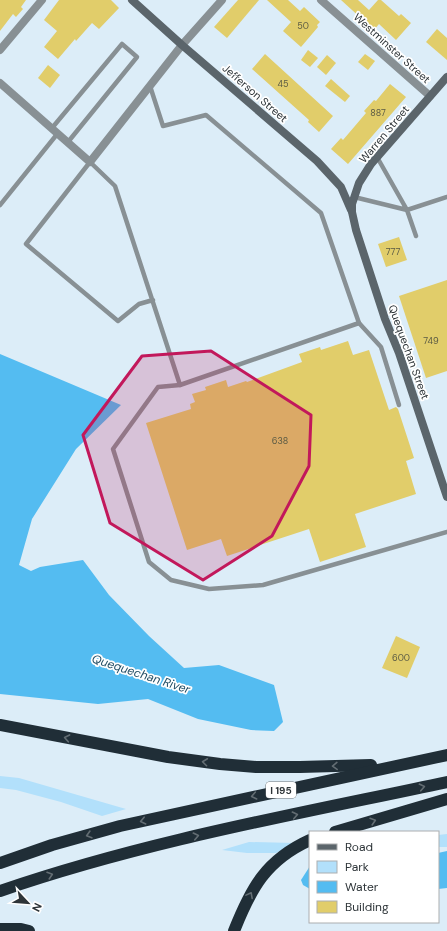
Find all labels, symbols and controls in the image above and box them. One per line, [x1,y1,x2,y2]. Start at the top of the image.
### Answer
street label: Westminster Street [351,10,433,86]
house number: 50 [297,20,309,32]
street label: Jefferson Street [220,61,290,125]
house number: 45 [278,78,288,90]
street label: Warren Street [356,102,412,166]
house number: 887 [370,107,386,119]
house number: 777 [386,246,400,258]
street label: Quequechan Street [385,303,433,401]
house number: 749 [423,335,439,347]
house number: 638 [272,435,288,447]
water label: Quequechan River [90,651,193,698]
house number: 600 [392,652,410,664]
one-way arrow [64,734,70,742]
one-way arrow [202,758,208,767]
one-way arrow [332,762,338,771]
road number: I 195 [266,782,296,798]
one-way arrow [419,784,425,792]
one-way arrow [251,792,258,800]
one-way arrow [292,811,298,819]
one-way arrow [140,816,147,824]
one-way arrow [369,817,376,826]
one-way arrow [86,830,93,839]
legend [309,831,439,923]
one-way arrow [193,833,199,841]
text: Road [345,839,373,855]
text: Park [345,859,369,875]
one-way arrow [47,871,54,879]
text: Water [345,879,379,895]
north arrow [8,883,48,923]
one-way arrow [245,892,252,899]
text: Building [345,899,389,915]
text: N [29,901,45,914]

